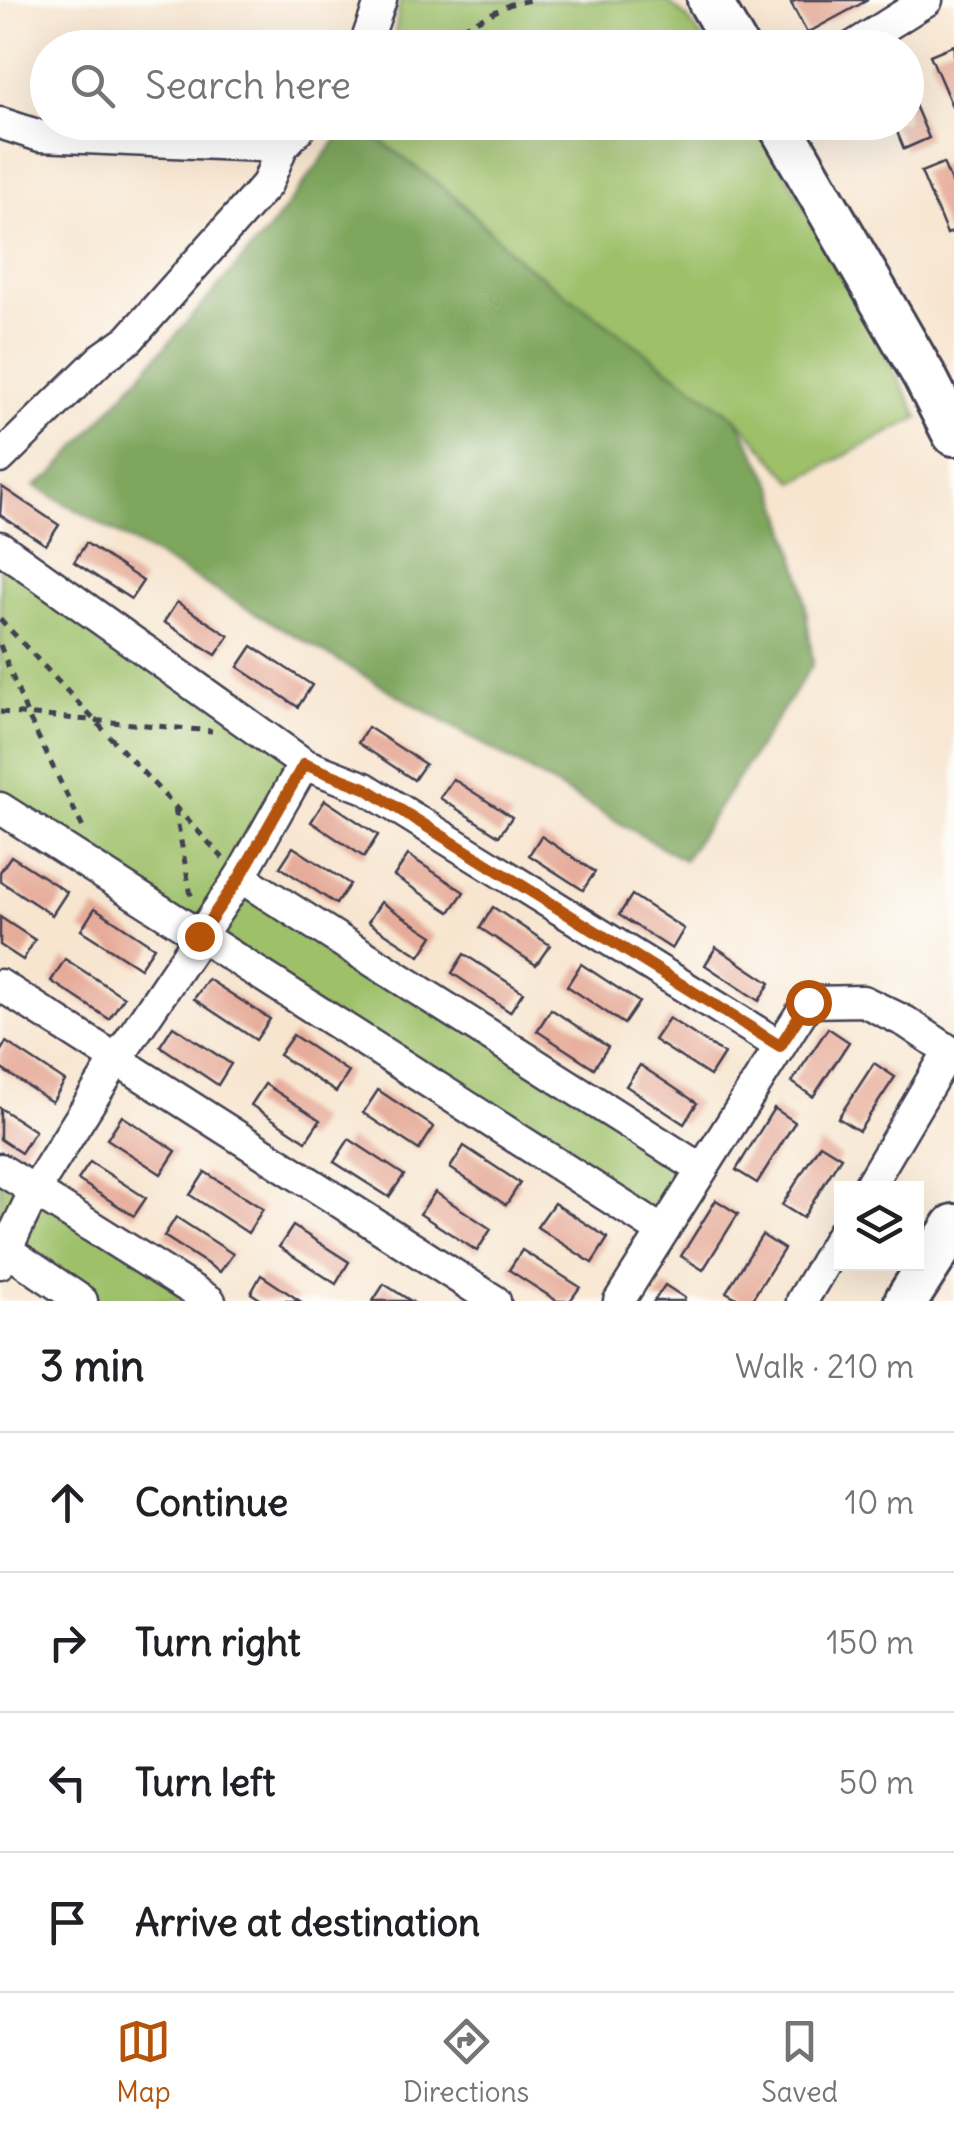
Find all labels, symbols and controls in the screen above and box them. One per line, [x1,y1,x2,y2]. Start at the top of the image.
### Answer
search box [30,30,924,140]
icon: search [65,58,120,113]
text: Search here [145,62,351,109]
route end [177,914,223,960]
route start [786,980,832,1026]
map controls [834,1181,924,1271]
button: layers [834,1181,924,1271]
text: 3 min [40,1340,144,1392]
text: Walk · 210 m [735,1346,914,1387]
icon: ahead [40,1475,95,1530]
text: Continue [135,1479,288,1526]
text: 10 m [845,1482,914,1523]
icon: right [40,1615,95,1670]
text: Turn right [135,1619,301,1666]
text: 150 m [826,1622,914,1663]
icon: left [40,1755,95,1810]
text: Turn left [135,1759,275,1806]
text: 50 m [839,1762,914,1803]
icon: arrive [40,1895,95,1950]
text: Arrive at destination [135,1899,480,1946]
tab: Map [116,2014,171,2110]
tab: Directions [403,2014,529,2110]
tab: Saved [761,2014,838,2110]

